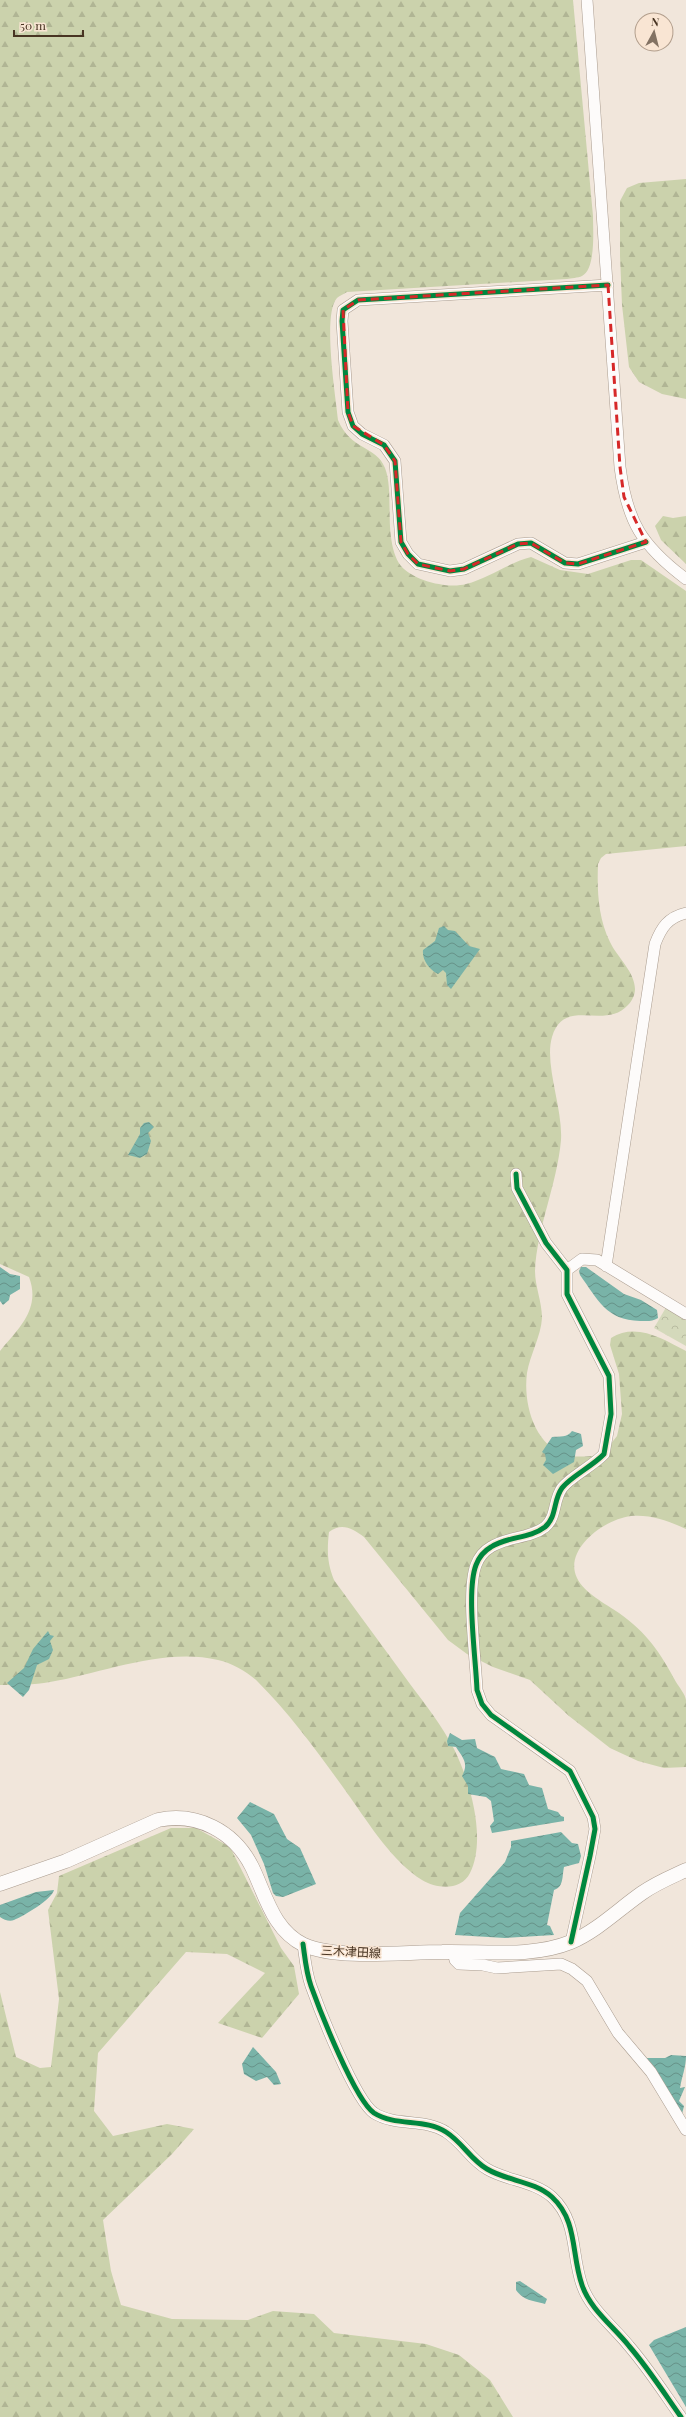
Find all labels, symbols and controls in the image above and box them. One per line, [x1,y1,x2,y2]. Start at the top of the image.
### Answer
scale bar [14,12,83,38]
north arrow [634,12,674,52]
text: N [650,14,660,30]
text: 50 m [20,17,46,33]
street label: 三木津田線 [321,1941,381,1961]

